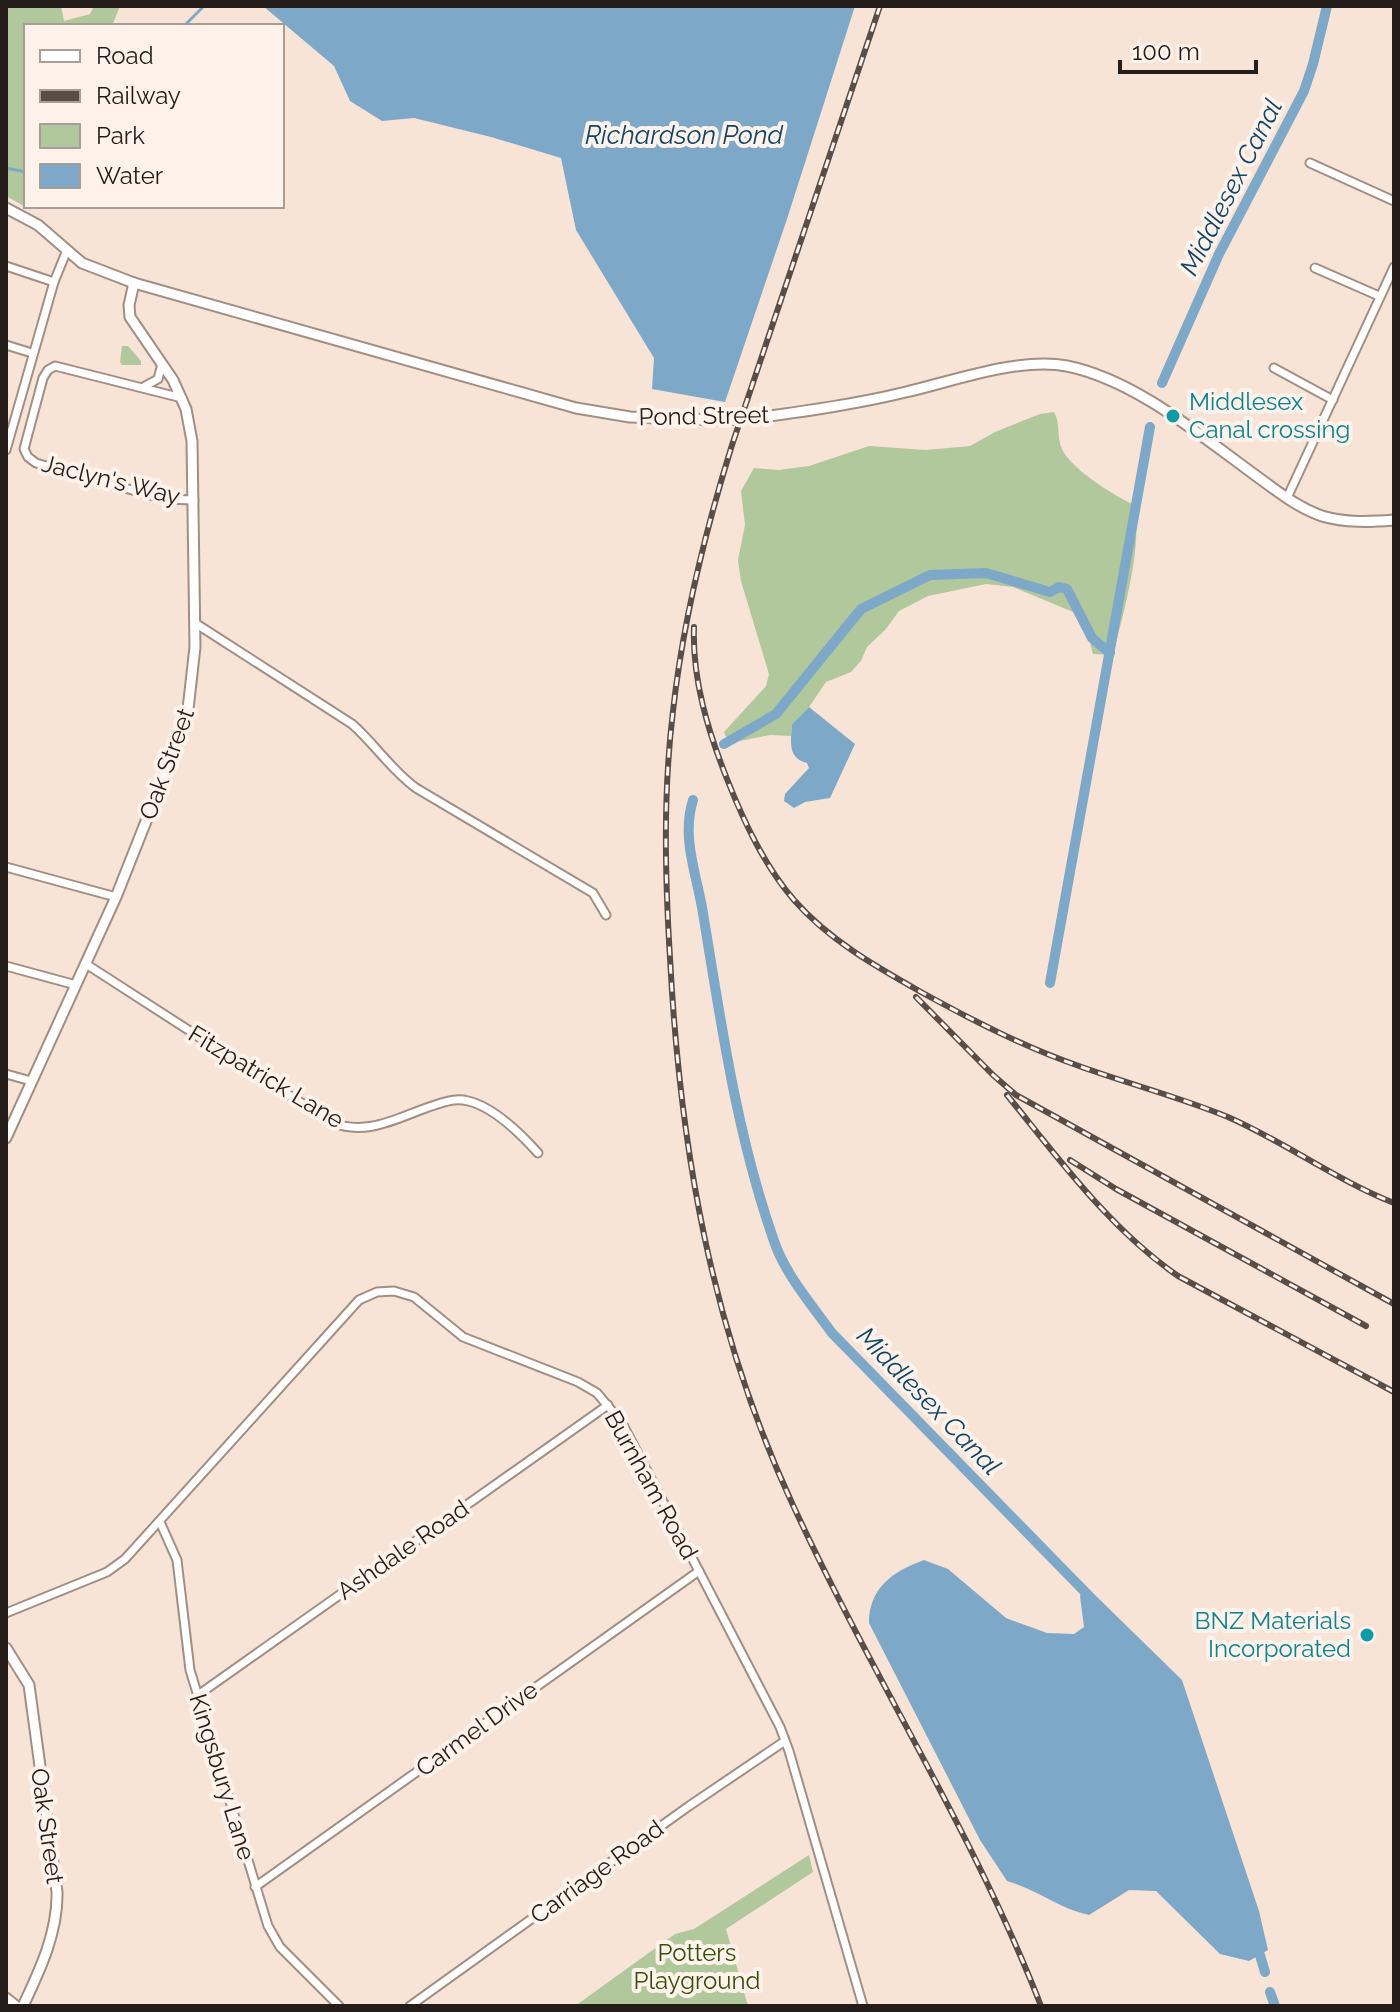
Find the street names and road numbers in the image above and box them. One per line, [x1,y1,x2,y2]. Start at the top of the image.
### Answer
street label: Pond Street [638,400,770,431]
street label: Jaclyn's Way [39,448,183,511]
street label: Oak Street [133,704,200,823]
street label: Fitzpatrick Lane [183,1019,349,1134]
street label: Burnham Road [599,1405,704,1564]
street label: Ashdale Road [331,1494,474,1606]
street label: Carmel Drive [410,1675,543,1782]
street label: Kingsbury Lane [183,1690,262,1863]
street label: Oak Street [25,1766,70,1886]
street label: Carriage Road [525,1814,669,1930]

